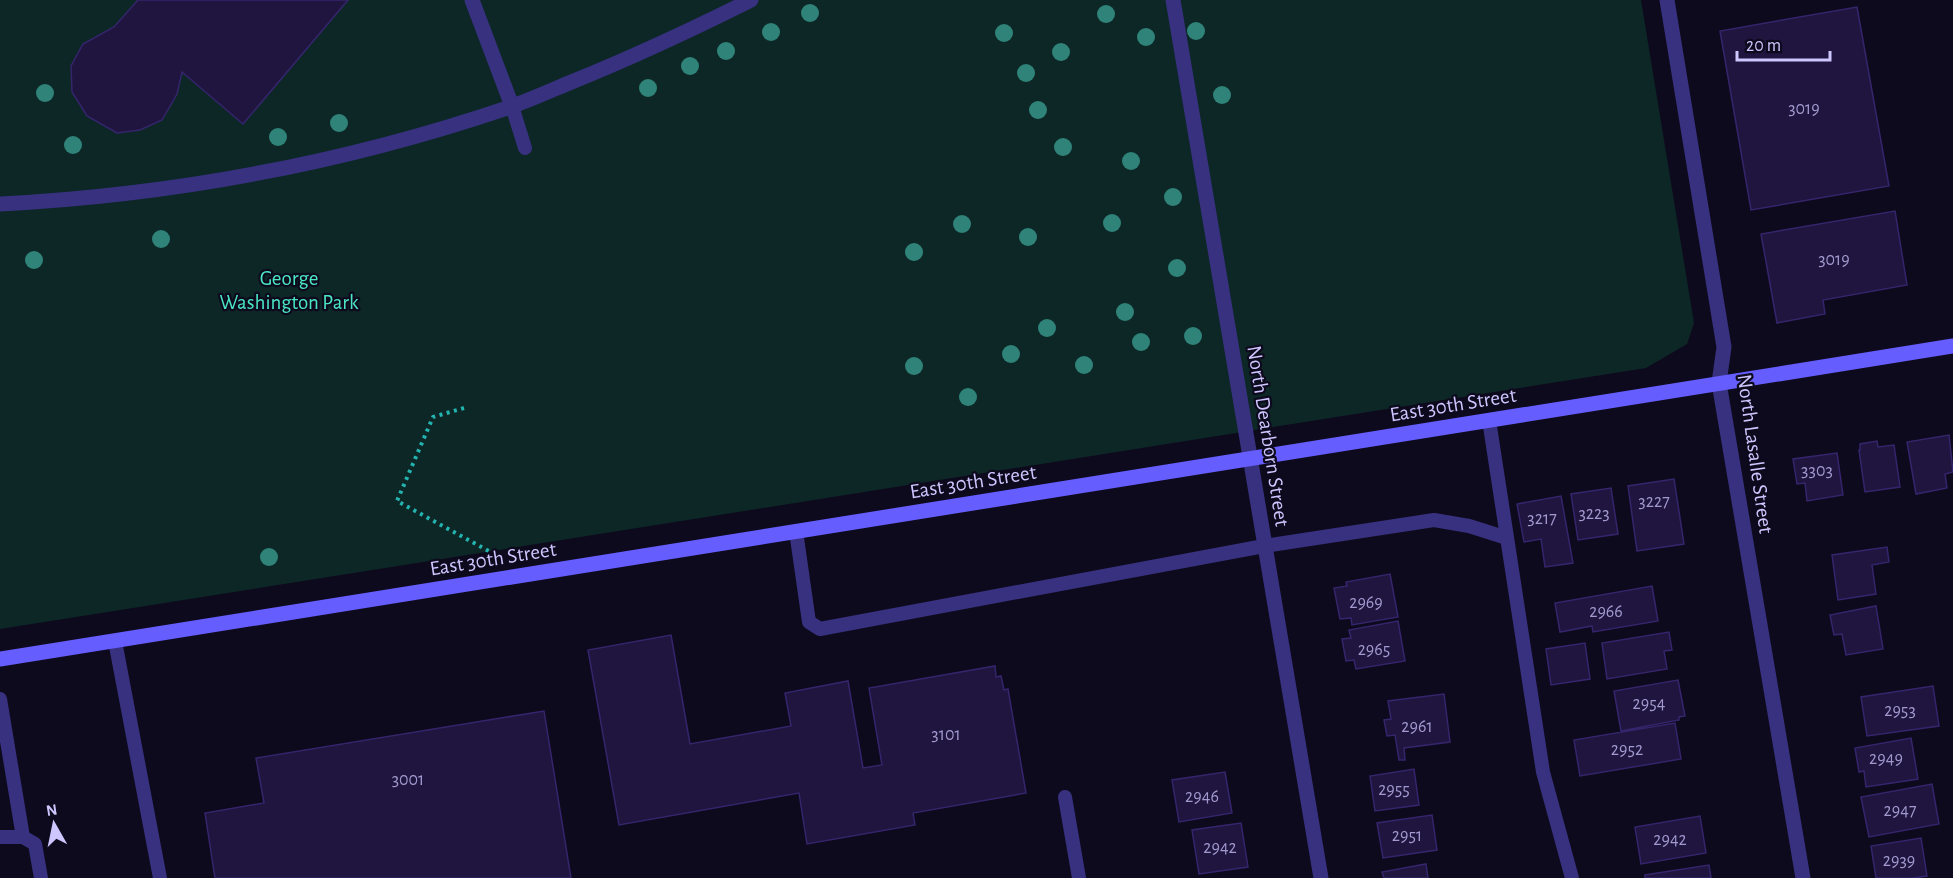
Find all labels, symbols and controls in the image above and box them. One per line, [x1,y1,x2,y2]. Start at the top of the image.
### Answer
scale bar [1737,24,1830,62]
text: 20 m [1746,37,1781,55]
house number: 3019 [1788,100,1820,118]
house number: 3019 [1818,251,1850,269]
park label: George Washington Park [219,268,359,313]
street label: North Dearborn Street [1243,344,1293,528]
street label: North Lasalle Street [1733,373,1777,535]
street label: East 30th Street [1388,385,1518,425]
street label: East 30th Street [908,462,1038,502]
house number: 3303 [1801,462,1833,480]
house number: 3227 [1638,493,1670,511]
house number: 3223 [1578,505,1610,523]
house number: 3217 [1527,510,1557,528]
street label: East 30th Street [428,539,558,579]
house number: 2969 [1349,594,1383,612]
house number: 2966 [1589,603,1623,621]
house number: 2965 [1358,641,1390,659]
house number: 2954 [1633,695,1666,713]
house number: 2953 [1884,702,1916,720]
house number: 2961 [1401,718,1433,736]
house number: 3101 [931,726,961,744]
house number: 2952 [1611,741,1643,759]
house number: 2949 [1869,750,1903,768]
house number: 3001 [392,771,424,789]
house number: 2955 [1378,781,1410,799]
house number: 2946 [1185,788,1219,806]
north arrow [24,794,84,854]
text: N [45,801,59,819]
house number: 2947 [1884,802,1916,820]
house number: 2951 [1392,827,1422,845]
house number: 2942 [1653,831,1687,849]
house number: 2942 [1203,839,1237,857]
house number: 2939 [1883,852,1915,870]

